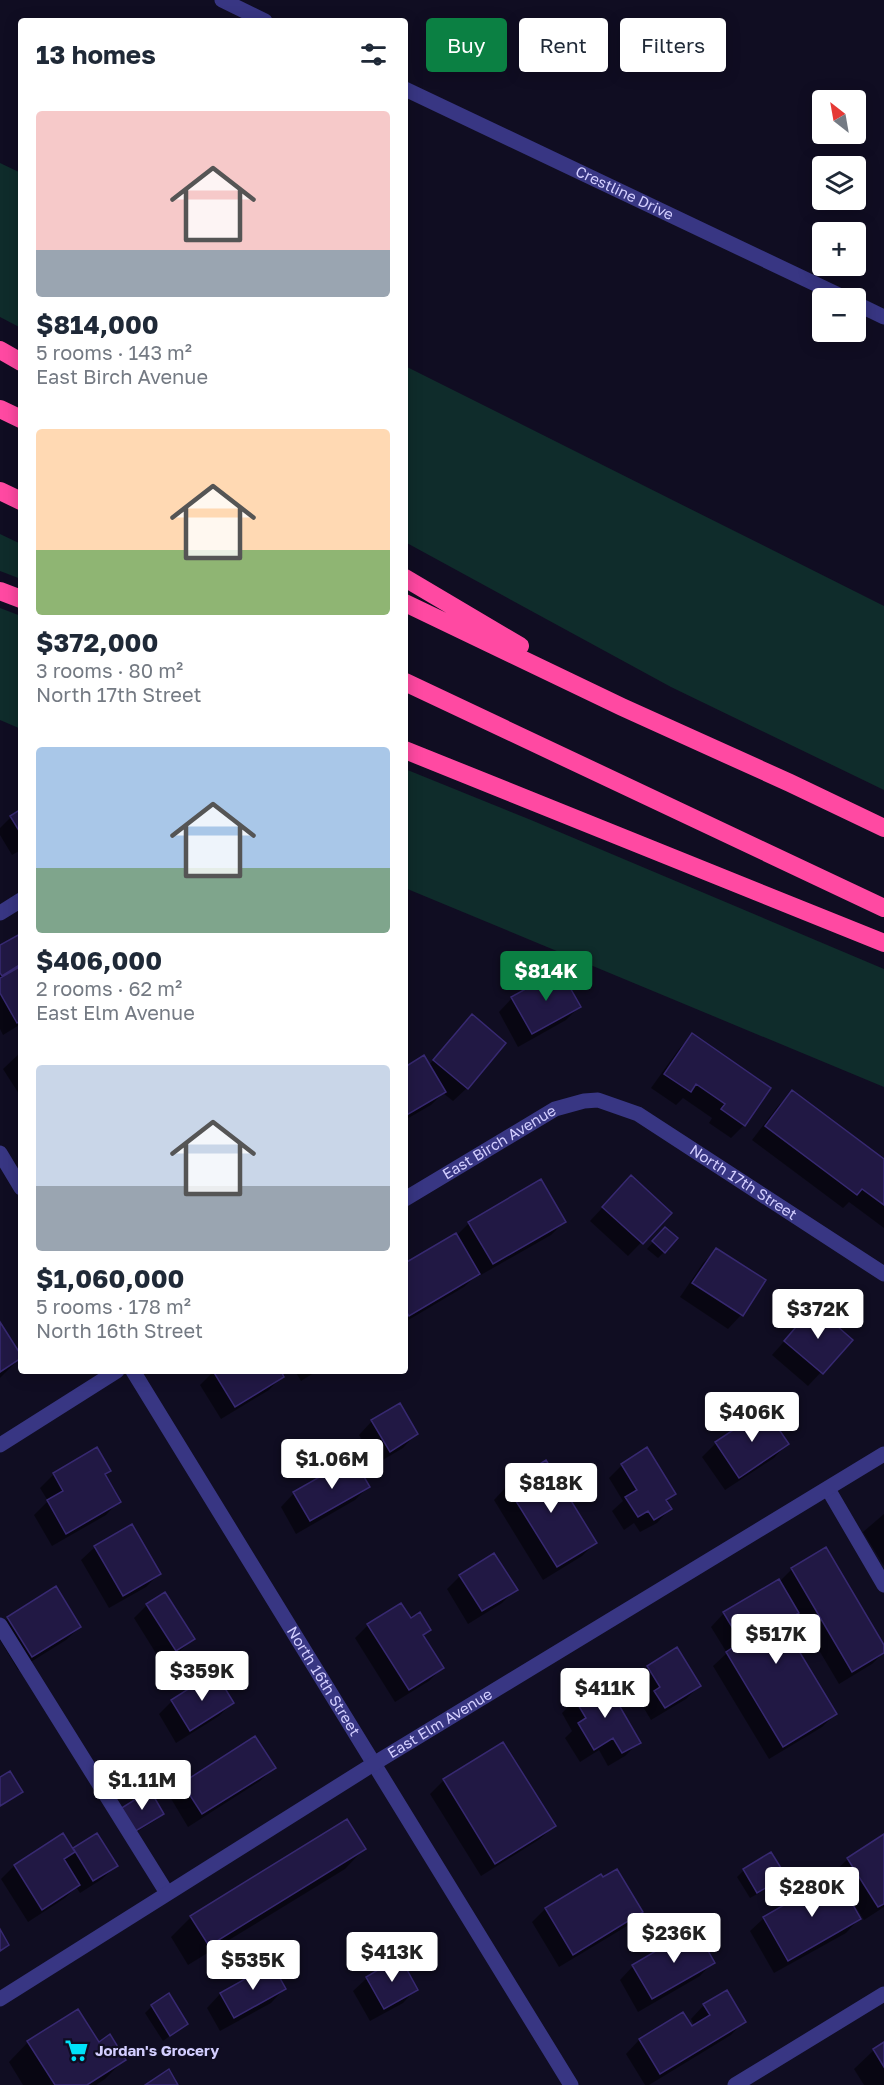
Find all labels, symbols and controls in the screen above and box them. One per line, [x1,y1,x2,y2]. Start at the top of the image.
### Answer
chip: Buy [426,18,507,72]
chip: Rent [519,18,608,72]
chip: Filters [620,18,726,72]
icon: filters [357,38,390,71]
text: 13 homes [36,39,156,70]
north arrow [812,90,866,144]
map controls [812,90,866,342]
icon: home [159,150,267,258]
button: layers [812,156,866,210]
street label: Crestline Drive [573,161,677,223]
button: + [812,222,866,276]
button: − [812,288,866,342]
text: $814,000 [36,309,159,340]
text: 5 rooms · 143 m² [36,340,192,364]
text: East Birch Avenue [36,364,208,388]
icon: home [159,468,267,576]
text: $372,000 [36,627,158,658]
text: 3 rooms · 80 m² [36,658,183,682]
text: North 17th Street [36,682,202,706]
icon: home [159,786,267,894]
text: $406,000 [36,945,162,976]
pin: $814K [504,951,588,1002]
text: $814K [514,958,578,982]
text: 2 rooms · 62 m² [36,976,182,1000]
text: East Elm Avenue [36,1000,195,1024]
street label: East Birch Avenue [439,1100,559,1183]
icon: home [159,1104,267,1212]
street label: North 17th Street [687,1140,801,1223]
text: $1,060,000 [36,1263,184,1294]
pin: $372K [776,1289,860,1340]
text: 5 rooms · 178 m² [36,1294,191,1318]
text: $372K [786,1296,850,1320]
text: North 16th Street [36,1318,203,1342]
pin: $406K [710,1392,794,1443]
text: $406K [719,1399,785,1423]
pin: $1.06M [283,1439,381,1490]
text: $1.06M [295,1446,369,1470]
pin: $818K [509,1463,593,1514]
text: $818K [519,1470,583,1494]
pin: $517K [734,1614,818,1665]
text: $517K [745,1621,807,1645]
street label: North 16th Street [284,1623,365,1739]
pin: $359K [160,1651,244,1702]
text: $359K [170,1658,235,1682]
pin: $411K [563,1668,647,1719]
text: $411K [575,1675,636,1699]
street label: East Elm Avenue [384,1684,495,1761]
pin: $1.11M [93,1760,191,1811]
text: $1.11M [108,1767,176,1791]
pin: $280K [770,1867,854,1918]
text: $280K [779,1874,845,1898]
pin: $236K [632,1913,716,1964]
text: $236K [642,1920,707,1944]
pin: $413K [350,1932,434,1983]
text: $413K [361,1939,423,1963]
pin: $535K [211,1940,295,1991]
text: $535K [221,1947,285,1971]
supermarket icon: Jordan's Grocery [64,2038,90,2064]
place label: Jordan's Grocery [95,2041,219,2059]

